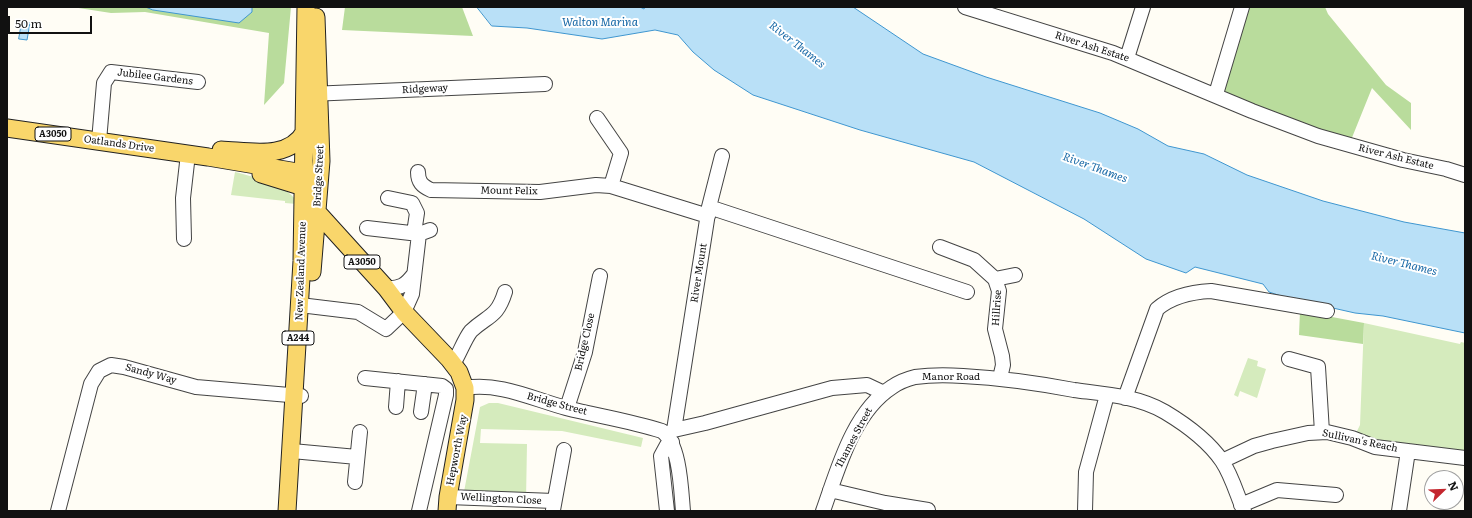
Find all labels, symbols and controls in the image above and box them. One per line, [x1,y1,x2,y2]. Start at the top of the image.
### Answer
scale bar [10,8,94,34]
text: 50 m [15,14,42,32]
water label: Walton Marina [562,16,638,30]
water label: River Thames [766,19,828,71]
street label: River Ash Estate [1053,29,1131,65]
street label: Jubilee Gardens [117,66,193,88]
street label: Ridgeway [402,82,448,96]
road number: A3050 [35,127,71,141]
street label: Oatlands Drive [83,133,155,155]
street label: River Ash Estate [1357,142,1435,172]
street label: Bridge Street [311,145,327,207]
water label: River Thames [1061,150,1129,186]
street label: Mount Felix [480,184,538,198]
street label: New Zealand Avenue [293,221,309,321]
street label: River Mount [688,242,710,304]
water label: River Thames [1370,249,1438,279]
road number: A3050 [344,255,380,269]
street label: Hillrise [990,290,1004,326]
street label: Bridge Close [573,312,597,372]
road number: A244 [282,331,314,345]
street label: Sandy Way [124,361,178,387]
street label: Manor Road [922,371,980,383]
street label: Bridge Street [526,390,588,418]
street label: Thames Street [833,405,875,471]
street label: Hepworth Way [444,413,470,487]
street label: Sullivan's Reach [1321,427,1399,455]
north arrow [1424,470,1464,510]
text: N [1445,478,1463,493]
street label: Wellington Close [460,491,542,507]

